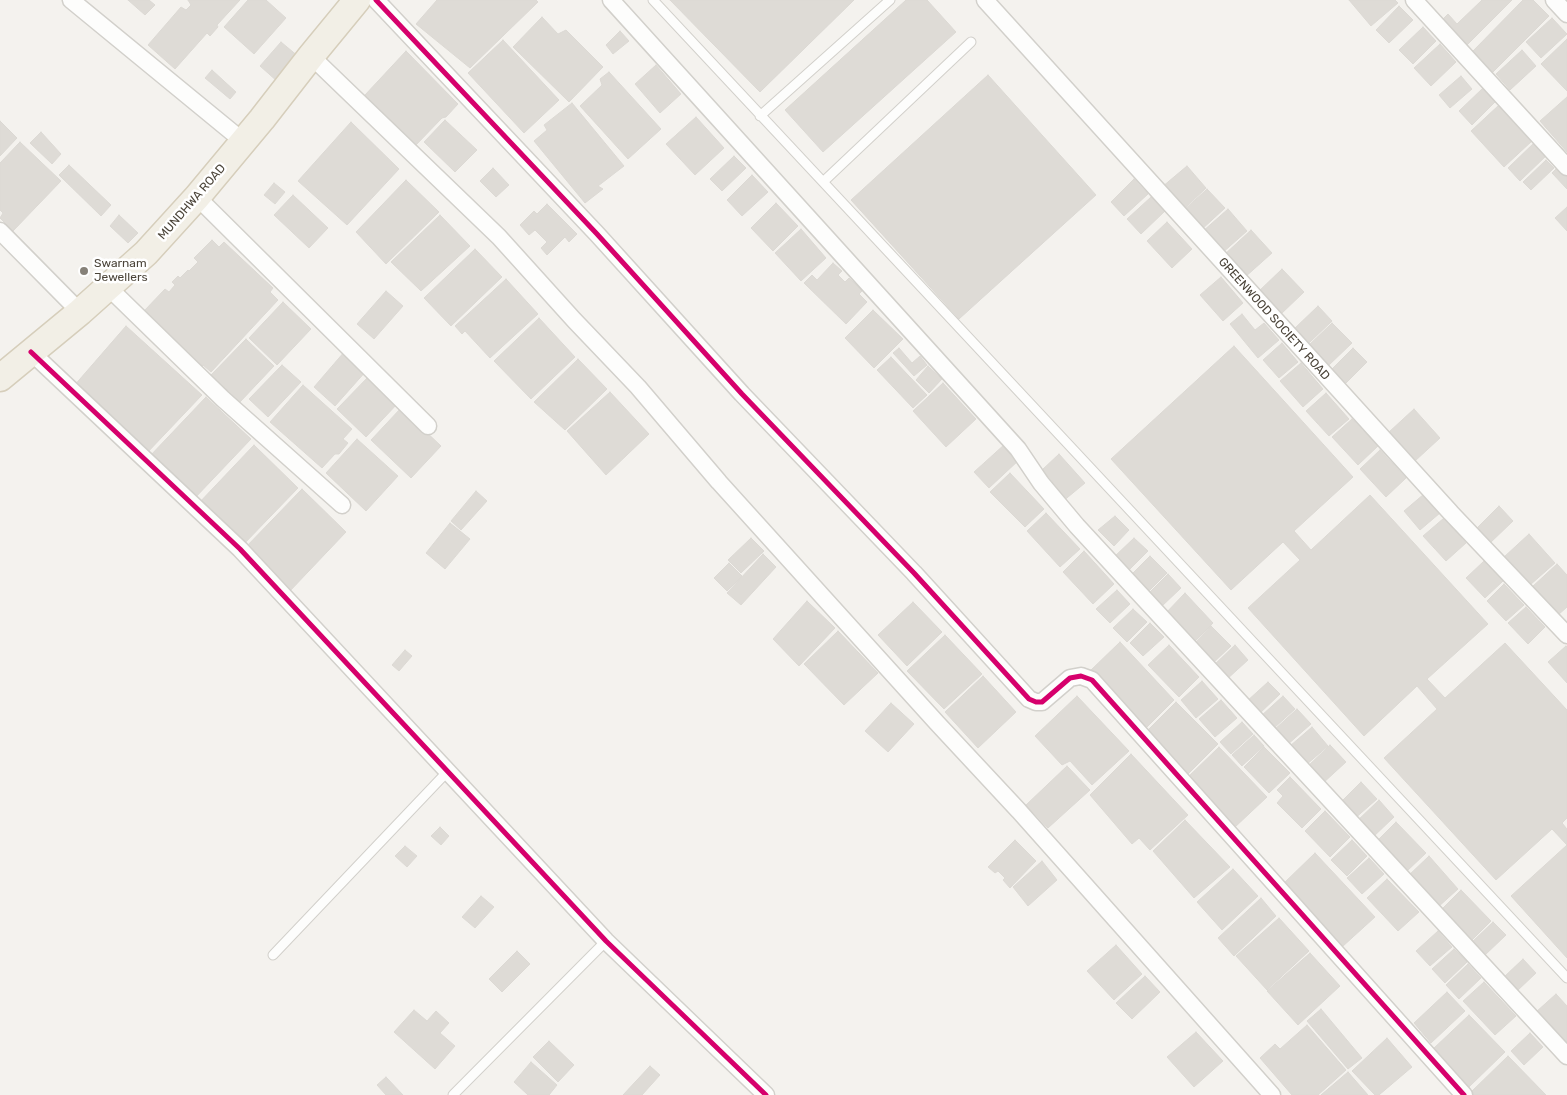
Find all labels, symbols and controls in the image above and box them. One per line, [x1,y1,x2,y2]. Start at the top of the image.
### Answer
street label: MUNDHWA ROAD [155,161,229,243]
street label: GREENWOOD SOCIETY ROAD [1215,255,1333,383]
place label: Swarnam Jewellers [94,257,148,285]
marker: Swarnam Jewellers [78,265,90,277]

